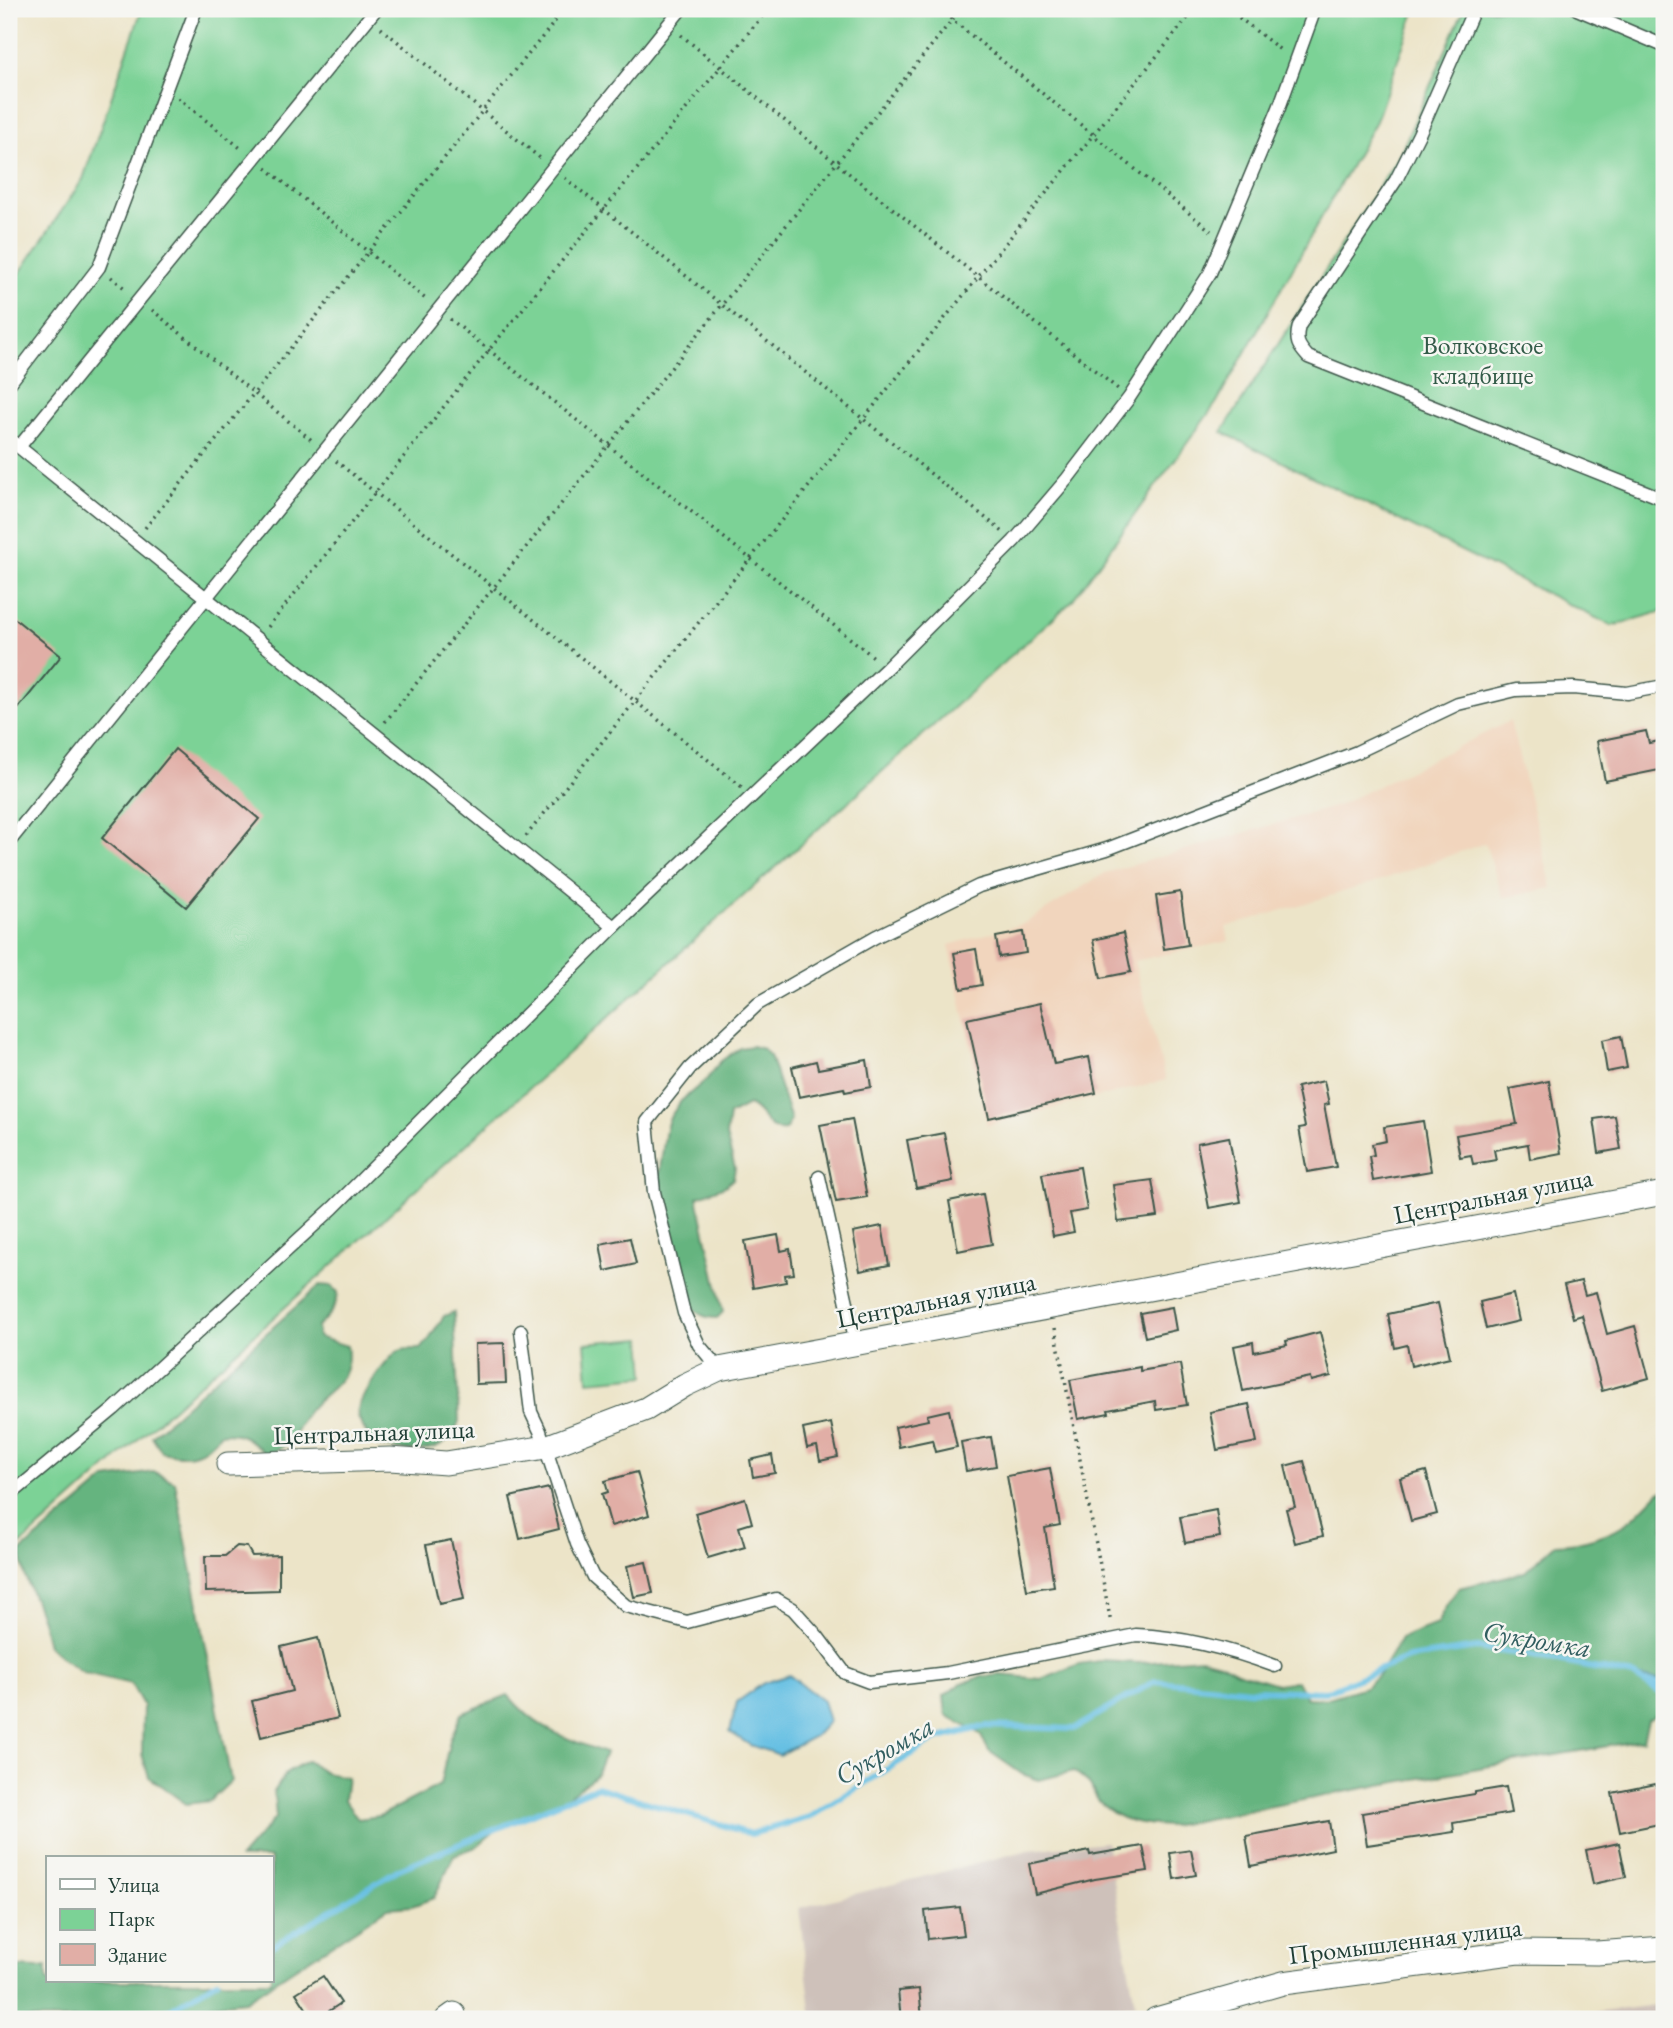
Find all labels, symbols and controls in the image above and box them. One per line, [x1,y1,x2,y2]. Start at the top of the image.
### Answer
park label: Волковское кладбище [1423,328,1543,392]
street label: Центральная улица [1391,1160,1596,1232]
street label: Центральная улица [834,1264,1039,1336]
street label: Центральная улица [272,1411,476,1453]
water label: Сукромка [1480,1613,1594,1665]
water label: Сукромка [828,1707,940,1793]
legend [46,1856,273,1982]
text: Улица [107,1871,160,1898]
text: Парк [108,1905,155,1932]
street label: Промышленная улица [1286,1910,1525,1972]
text: Здание [108,1941,167,1968]

